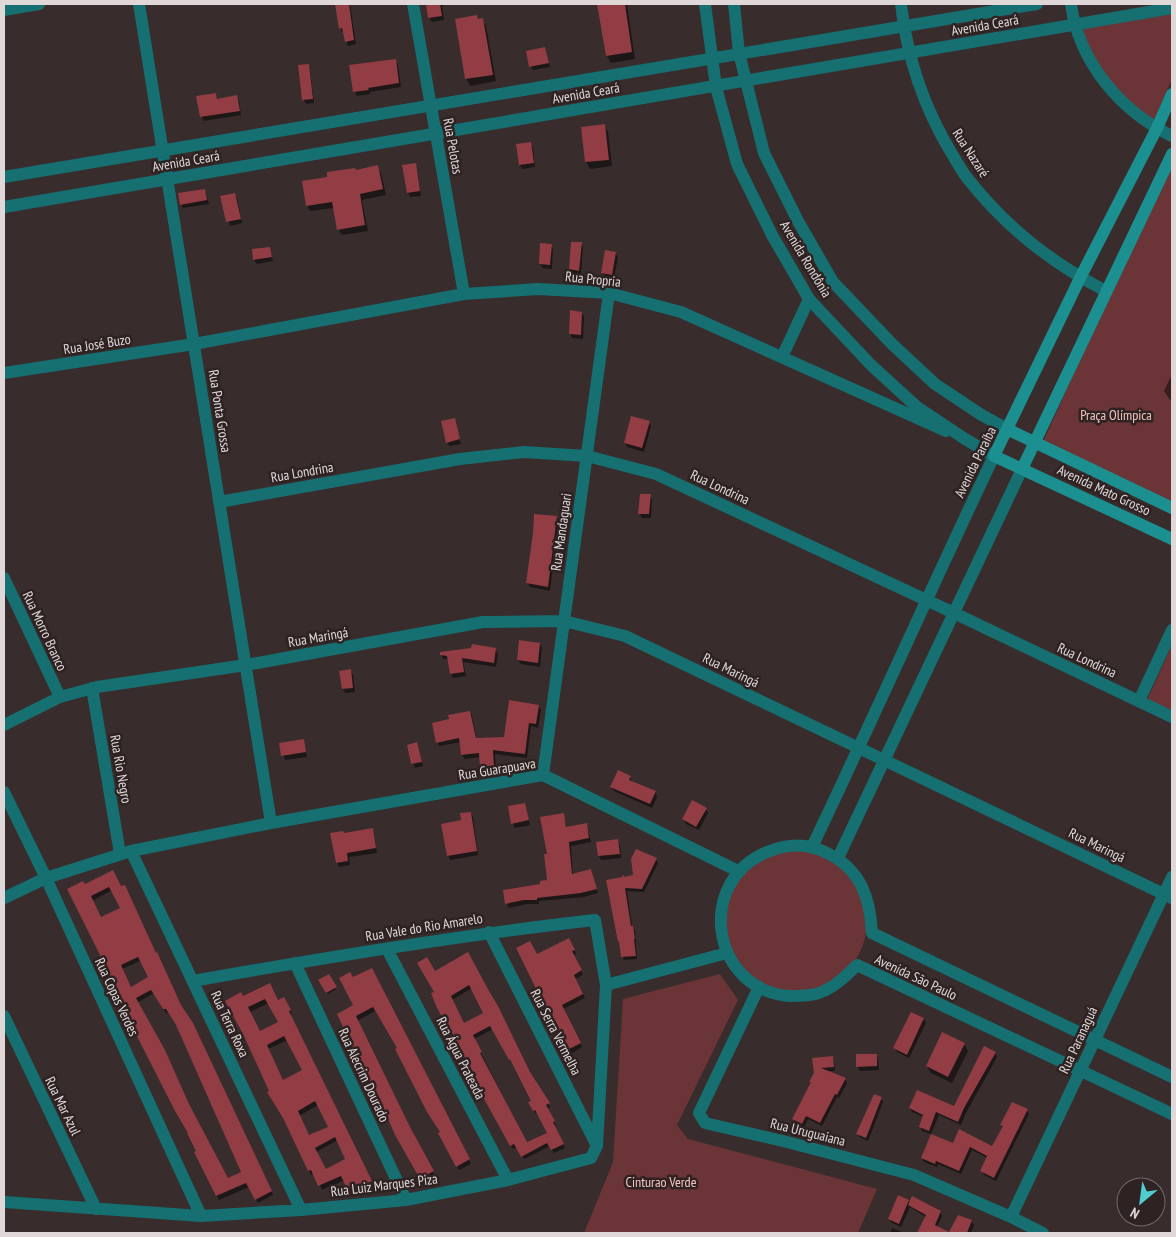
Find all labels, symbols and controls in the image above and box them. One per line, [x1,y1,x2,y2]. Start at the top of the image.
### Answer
street label: Avenida Ceará [950,10,1020,40]
street label: Avenida Ceará [551,78,621,108]
street label: Rua Pelotas [439,117,467,176]
street label: Rua Nazaré [949,125,994,181]
street label: Avenida Ceará [151,146,221,176]
street label: Avenida Rondônia [776,217,836,301]
street label: Rua Propria [564,267,622,291]
street label: Rua José Buzo [62,330,132,358]
street label: Rua Ponta Grossa [205,368,235,454]
park label: Praça Olímpica [1080,406,1152,424]
street label: Avenida Paraíba [950,423,1000,501]
street label: Rua Londrina [269,458,335,486]
street label: Avenida Mato Grosso [1055,461,1153,519]
street label: Rua Londrina [687,465,753,509]
street label: Rua Mandaguari [547,492,575,572]
street label: Rua Morro Branco [19,588,71,674]
street label: Rua Maringá [287,623,349,651]
street label: Rua Londrina [1054,638,1120,682]
street label: Rua Maringá [700,649,762,691]
street label: Rua Rio Negro [106,733,136,805]
street label: Rua Guarapuava [457,754,537,784]
street label: Rua Maringá [1066,824,1128,866]
street label: Rua Vale do Rio Amarelo [364,909,484,945]
street label: Avenida São Paulo [872,950,960,1004]
street label: Rua Copas Verdes [91,955,143,1039]
street label: Rua Serra Vermelha [527,986,585,1078]
street label: Rua Terra Roxa [207,988,253,1060]
street label: Rua Paranaguá [1055,1004,1101,1076]
street label: Rua Água Prateada [432,1014,490,1102]
street label: Rua Alecrim Dourado [334,1025,394,1125]
street label: Rua Mar Azul [41,1074,85,1139]
street label: Rua Uruguaiana [769,1114,847,1150]
street label: Rua Luiz Marques Piza [329,1170,439,1200]
park label: Cinturao Verde [626,1173,697,1191]
north arrow [1116,1177,1166,1227]
text: N [1127,1204,1142,1223]

